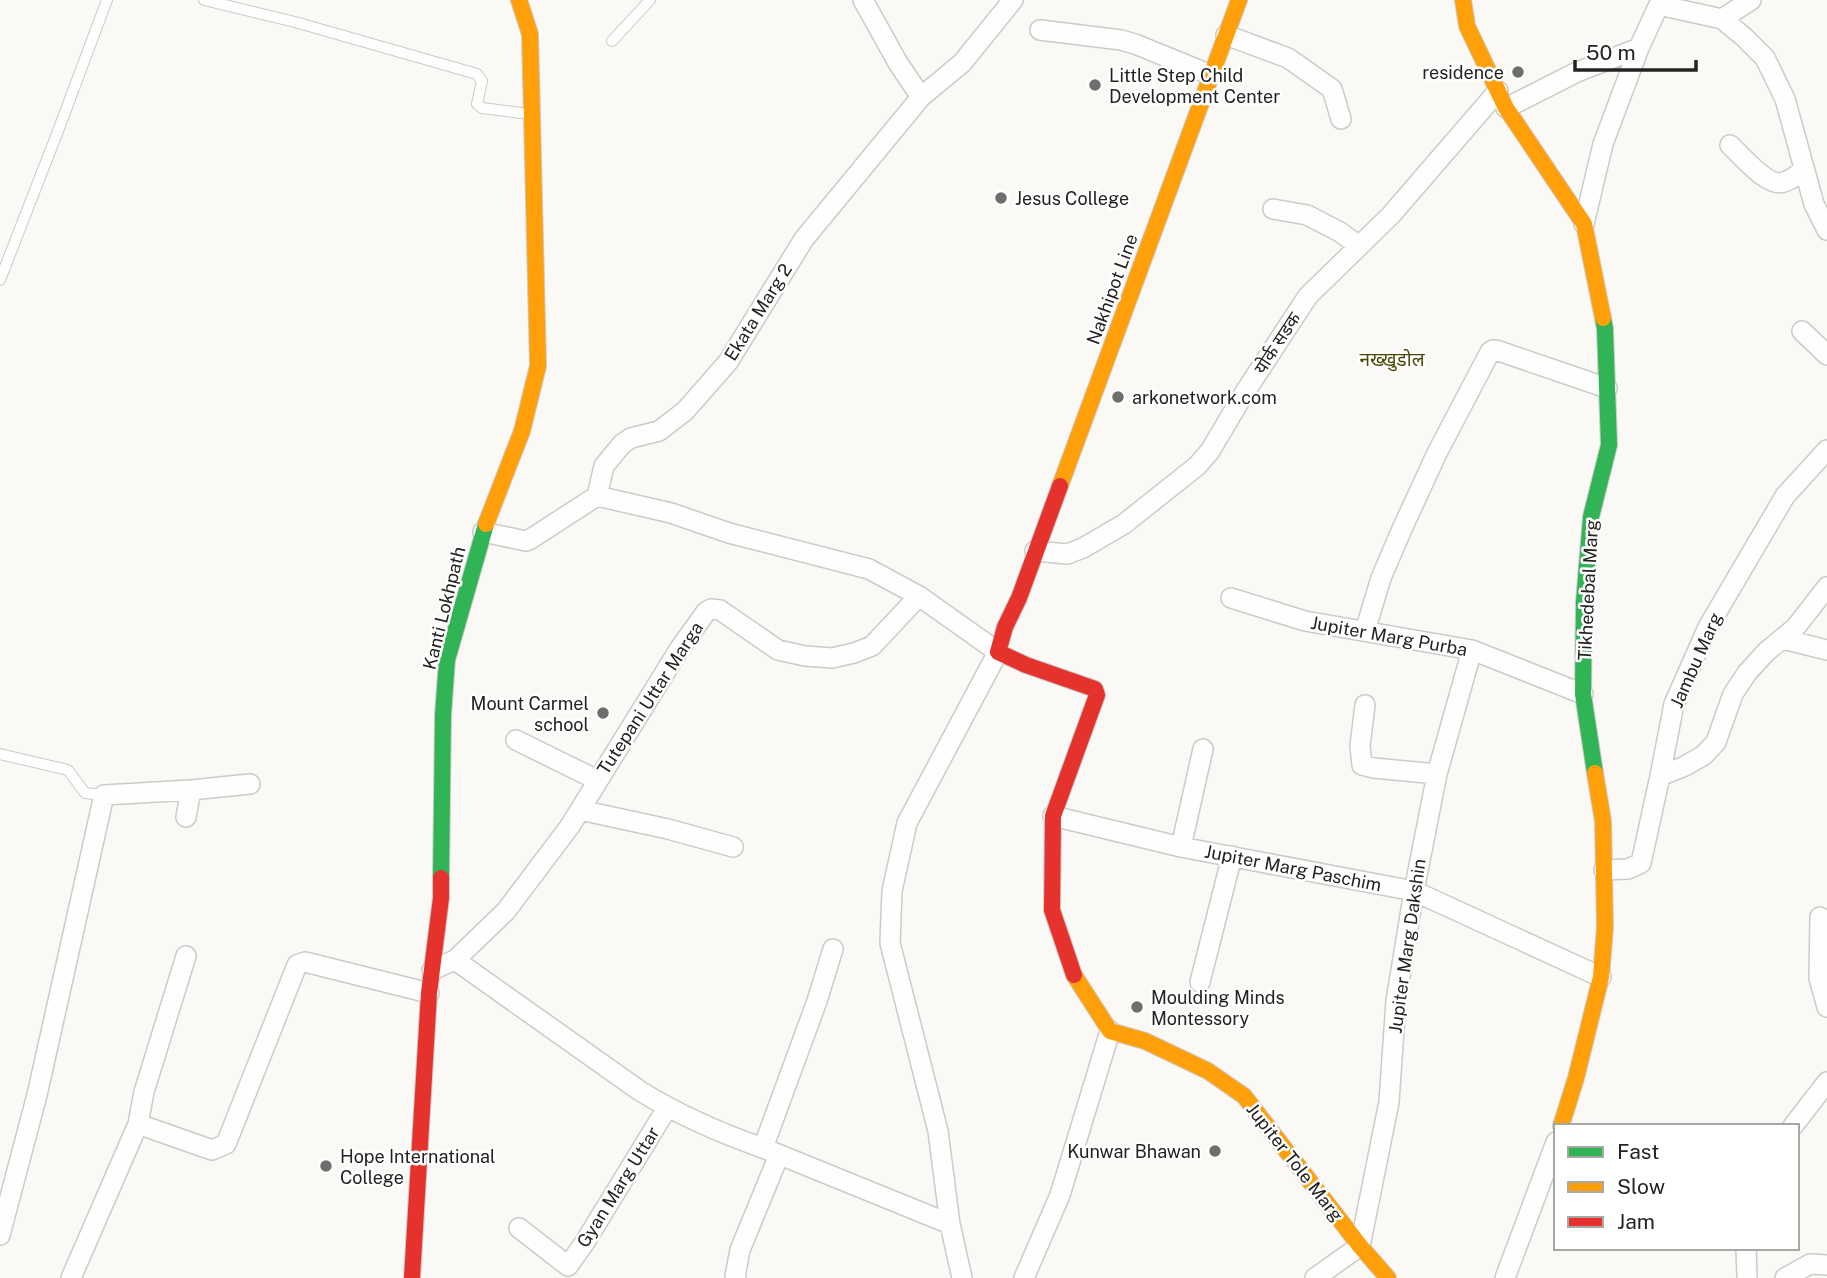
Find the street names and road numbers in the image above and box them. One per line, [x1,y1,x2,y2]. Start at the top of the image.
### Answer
street label: Nakhipot Line [1082,231,1142,347]
street label: Ekata Marg 2 [720,260,796,364]
street label: योर्क सडक [1249,307,1305,378]
street label: Tikhedebal Marg [1574,519,1602,661]
street label: Kanti Lokhpath [419,544,469,672]
street label: Jambu Marg [1666,609,1726,711]
street label: Jupiter Marg Purba [1309,612,1469,660]
street label: Tutepani Uttar Marga [593,618,707,778]
street label: Jupiter Marg Paschim [1203,841,1383,895]
street label: Jupiter Marg Dakshin [1384,857,1430,1035]
street label: Jupiter Tole Marg [1242,1099,1348,1225]
street label: Gyan Marg Uttar [572,1123,664,1251]

